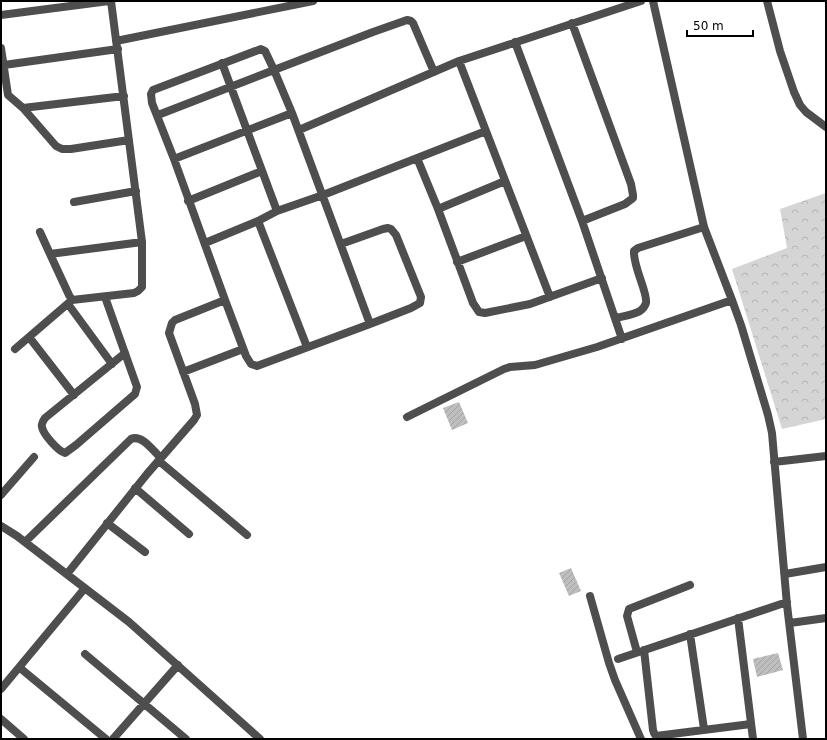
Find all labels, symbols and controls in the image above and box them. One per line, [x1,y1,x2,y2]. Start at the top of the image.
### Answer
scale bar [687,12,753,38]
text: 50 m [693,19,724,33]

